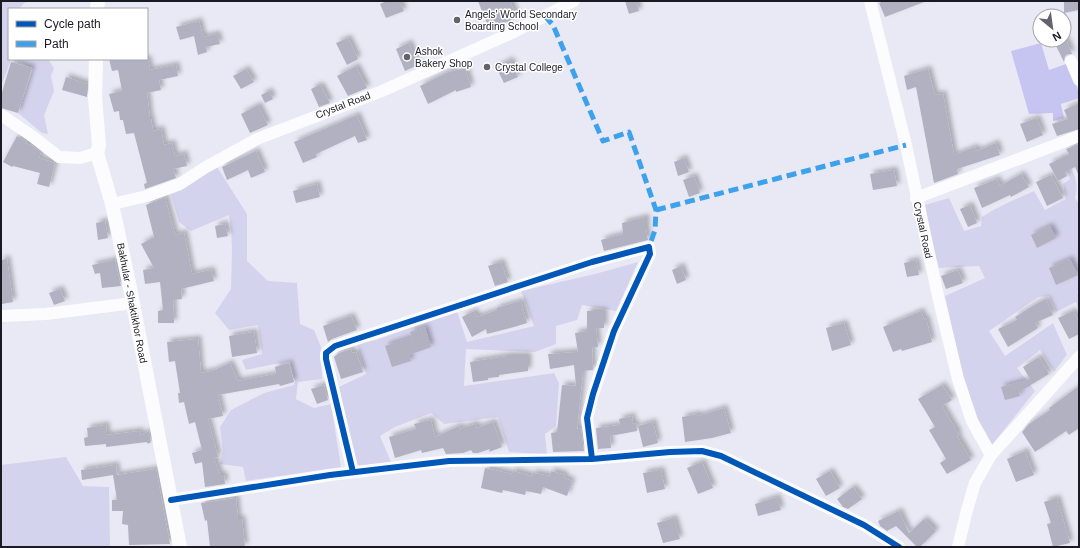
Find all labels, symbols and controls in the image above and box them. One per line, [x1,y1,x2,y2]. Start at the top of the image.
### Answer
legend [8,8,148,60]
north arrow [1032,8,1072,48]
place label: Angels' World Secondary Boarding School [465,9,577,32]
marker: Angels' World Secondary Boarding School [452,15,462,25]
text: Cycle path [44,17,101,31]
text: N [1050,30,1063,44]
text: Path [44,37,69,51]
place label: Ashok Bakery Shop [415,46,473,69]
marker: Ashok Bakery Shop [402,52,412,62]
marker: Crystal College [482,62,492,72]
place label: Crystal College [495,62,563,73]
street label: Crystal Road [314,90,372,120]
street label: Crystal Road [912,201,934,259]
street label: Bakhular - Shaktikhor Road [115,242,149,364]

